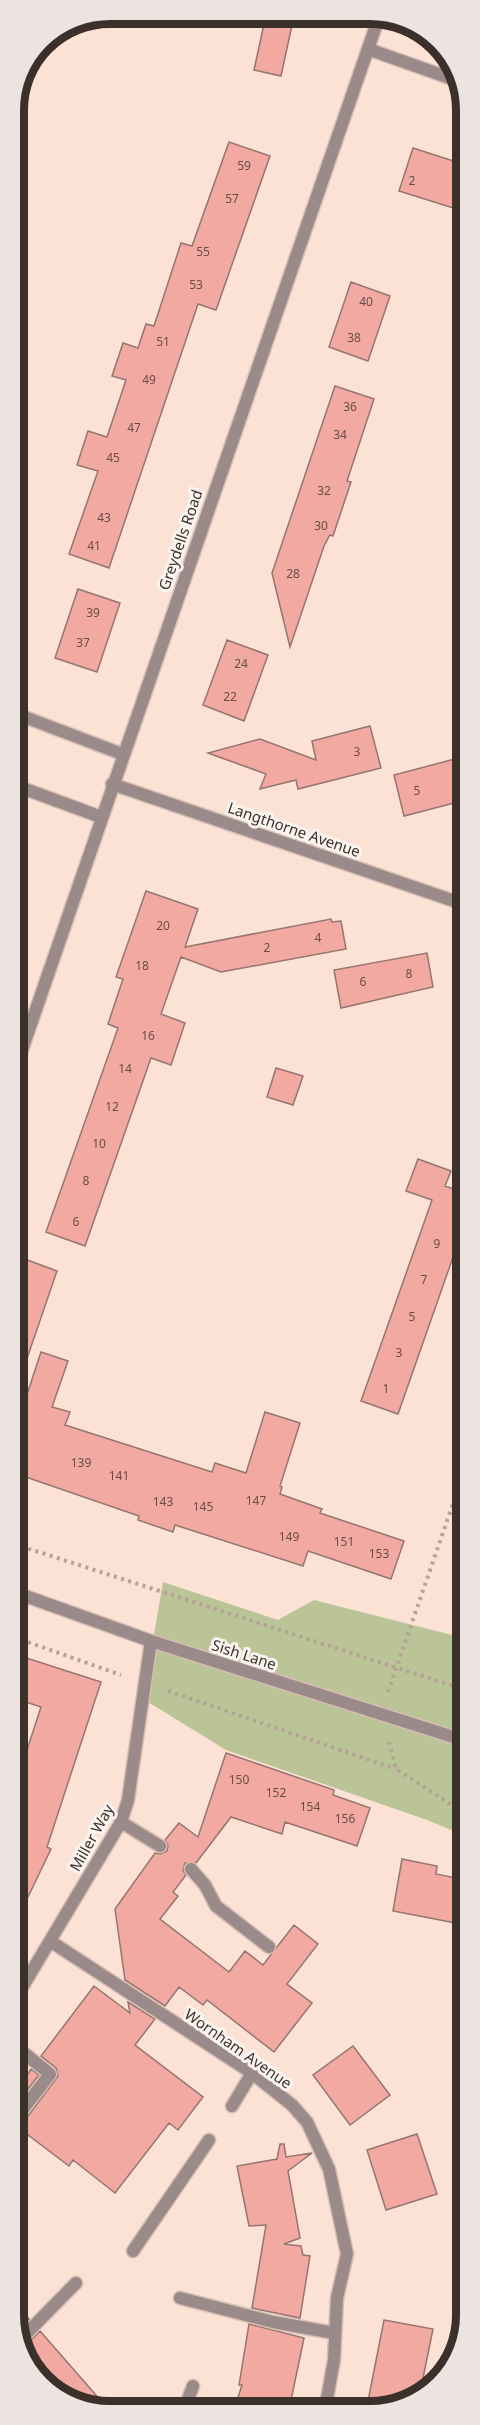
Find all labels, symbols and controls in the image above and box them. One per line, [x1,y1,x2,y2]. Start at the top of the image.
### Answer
house number: 59 [237,157,251,174]
house number: 2 [409,172,416,189]
house number: 57 [225,190,239,207]
house number: 55 [196,243,210,260]
house number: 53 [189,276,203,293]
house number: 40 [359,293,373,310]
house number: 38 [347,329,361,346]
house number: 51 [156,333,170,350]
house number: 49 [142,371,156,388]
house number: 36 [343,398,357,415]
house number: 47 [127,419,141,436]
house number: 34 [333,426,347,443]
house number: 45 [106,449,120,466]
house number: 32 [317,482,331,499]
street label: Greydells Road [153,487,207,593]
house number: 43 [97,509,111,526]
house number: 30 [314,517,328,534]
house number: 41 [87,537,101,554]
house number: 28 [286,565,300,582]
house number: 39 [86,604,100,621]
house number: 37 [76,634,90,651]
house number: 24 [234,655,248,672]
house number: 22 [223,688,237,705]
house number: 3 [354,743,361,760]
house number: 5 [414,782,421,799]
street label: Langthorne Avenue [225,797,363,861]
house number: 20 [156,917,170,934]
house number: 4 [315,929,322,946]
house number: 2 [264,939,271,956]
house number: 18 [135,957,149,974]
house number: 8 [406,965,413,982]
house number: 6 [360,973,367,990]
house number: 16 [141,1027,155,1044]
house number: 14 [118,1060,132,1077]
house number: 12 [105,1098,119,1115]
house number: 10 [92,1135,106,1152]
house number: 8 [83,1172,90,1189]
house number: 6 [73,1213,80,1230]
house number: 9 [434,1235,441,1252]
house number: 7 [421,1271,428,1288]
house number: 5 [409,1308,416,1325]
house number: 3 [396,1344,403,1361]
house number: 1 [383,1380,389,1397]
house number: 139 [71,1454,91,1471]
house number: 141 [109,1467,129,1484]
house number: 147 [246,1492,266,1509]
house number: 143 [153,1493,173,1510]
house number: 145 [193,1498,213,1515]
house number: 149 [279,1528,299,1545]
house number: 151 [334,1533,354,1550]
house number: 153 [369,1545,389,1562]
street label: Sish Lane [210,1634,279,1674]
house number: 150 [229,1771,249,1788]
house number: 152 [266,1784,286,1801]
house number: 154 [300,1798,320,1815]
street label: Miller Way [65,1800,118,1875]
house number: 156 [335,1810,355,1827]
street label: Wornham Avenue [181,2004,296,2093]

